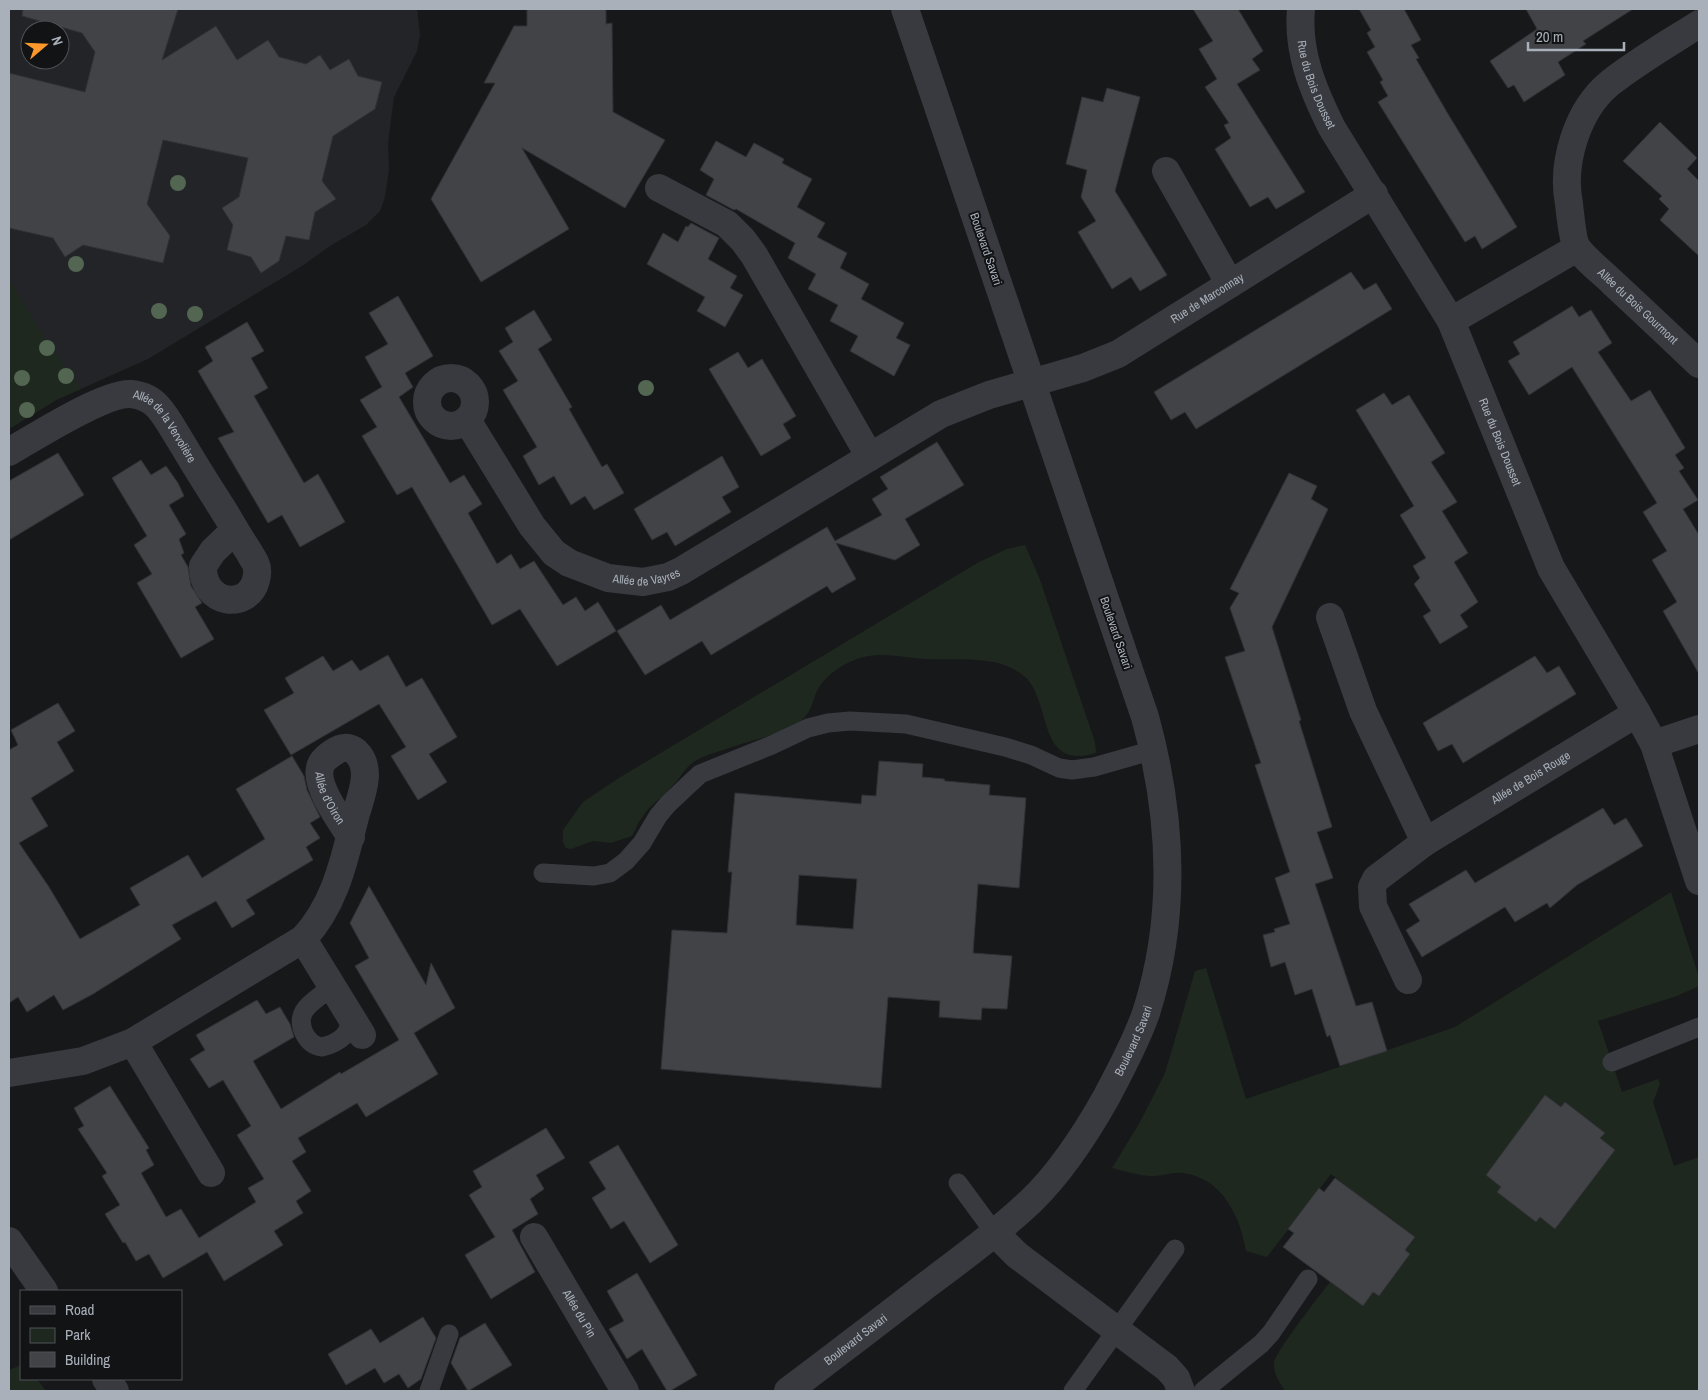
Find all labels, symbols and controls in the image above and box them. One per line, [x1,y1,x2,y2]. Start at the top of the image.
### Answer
north arrow [20,20,70,70]
scale bar [1528,20,1624,52]
text: 20 m [1536,26,1563,47]
text: N [47,34,67,48]
street label: Rue du Bois Dousset [1294,39,1339,132]
street label: Boulevard Savari [966,211,1006,287]
street label: Allée du Bois Gourmont [1593,264,1682,348]
street label: Rue de Marconnay [1168,269,1247,327]
street label: Allée de la Vervolière [131,386,200,466]
street label: Rue du Bois Dousset [1475,396,1525,488]
street label: Allée de Vayres [611,564,683,590]
street label: Boulevard Savari [1096,595,1136,671]
street label: Allée de Bois Rouge [1487,747,1573,808]
street label: Allée d'Oiron [311,770,349,828]
street label: Boulevard Savari [1111,1003,1156,1079]
street label: Allée du Pin [558,1286,600,1341]
legend [20,1290,182,1380]
text: Road [65,1299,94,1320]
street label: Boulevard Savari [821,1310,891,1369]
text: Park [65,1324,91,1345]
text: Building [65,1349,110,1370]

